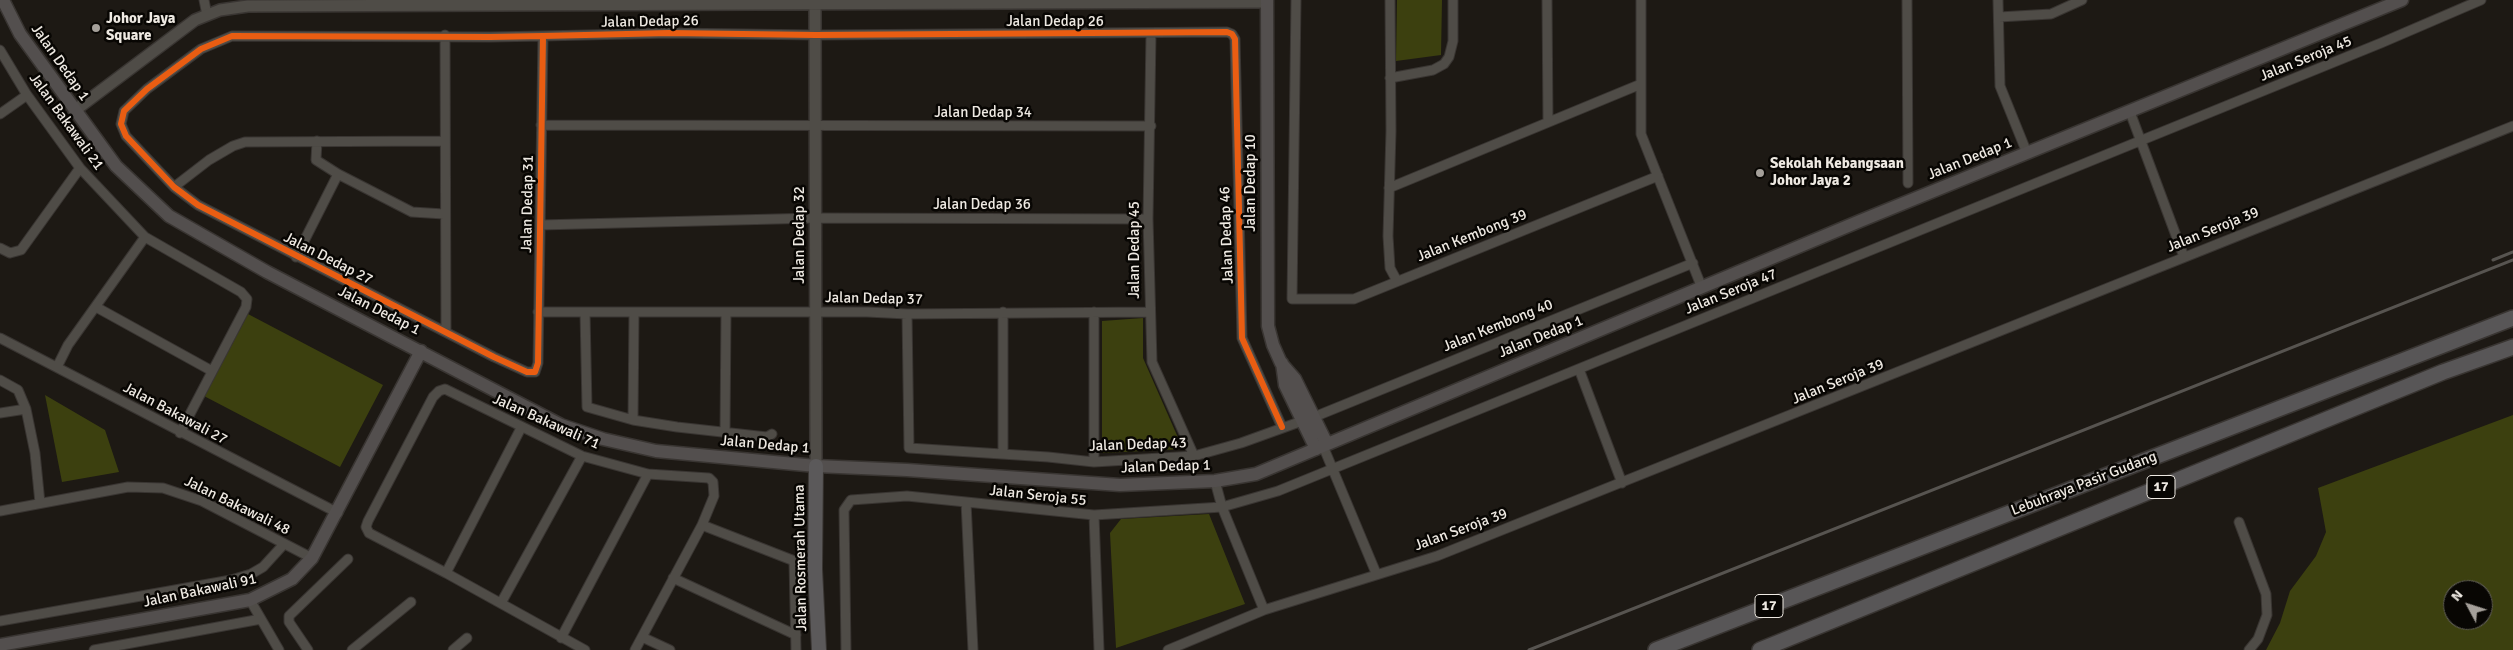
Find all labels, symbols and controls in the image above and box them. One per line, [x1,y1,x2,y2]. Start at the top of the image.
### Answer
place label: Johor Jaya Square [106,10,175,45]
street label: Jalan Dedap 26 [601,12,699,32]
street label: Jalan Dedap 26 [1006,13,1104,31]
street label: Jalan Dedap 1 [27,21,93,105]
marker: Johor Jaya Square [90,22,102,34]
street label: Jalan Seroja 45 [2257,32,2355,86]
street label: Jalan Bakawali 21 [25,70,107,174]
street label: Jalan Dedap 34 [934,104,1032,122]
street label: Jalan Dedap 10 [1242,134,1260,232]
street label: Jalan Dedap 1 [1925,134,2015,184]
street label: Jalan Dedap 31 [518,155,538,253]
place label: Sekolah Kebangsaan Johor Jaya 2 [1770,155,1904,190]
marker: Sekolah Kebangsaan Johor Jaya 2 [1754,167,1766,179]
street label: Jalan Dedap 32 [791,186,809,284]
street label: Jalan Dedap 46 [1216,186,1238,284]
street label: Jalan Dedap 36 [933,196,1031,214]
street label: Jalan Dedap 45 [1126,201,1144,299]
street label: Jalan Seroja 39 [2164,203,2262,257]
street label: Jalan Kembong 39 [1414,206,1530,266]
street label: Jalan Dedap 27 [280,229,376,289]
street label: Jalan Seroja 47 [1682,265,1780,319]
street label: Jalan Dedap 1 [335,283,423,339]
street label: Jalan Dedap 37 [825,289,923,309]
street label: Jalan Kembong 40 [1440,296,1556,356]
street label: Jalan Dedap 1 [1496,312,1586,362]
street label: Jalan Seroja 39 [1789,355,1887,409]
street label: Jalan Bakawali 27 [120,379,230,449]
street label: Jalan Bakawali 71 [490,390,602,454]
street label: Jalan Dedap 1 [720,432,810,458]
street label: Jalan Dedap 43 [1089,434,1187,456]
street label: Lebuhraya Pasir Gudang [2009,448,2159,520]
street label: Jalan Dedap 1 [1121,456,1211,478]
street label: Jalan Bakawali 48 [181,473,293,539]
road number: 17 [2147,476,2175,498]
street label: Jalan Seroja 55 [989,482,1087,510]
street label: Jalan Rosmerah Utama [791,484,811,632]
street label: Jalan Seroja 39 [1412,505,1510,555]
street label: Jalan Bakawali 91 [142,570,258,612]
north arrow [2443,580,2493,630]
text: N [2447,586,2467,605]
road number: 17 [1755,594,1783,618]

